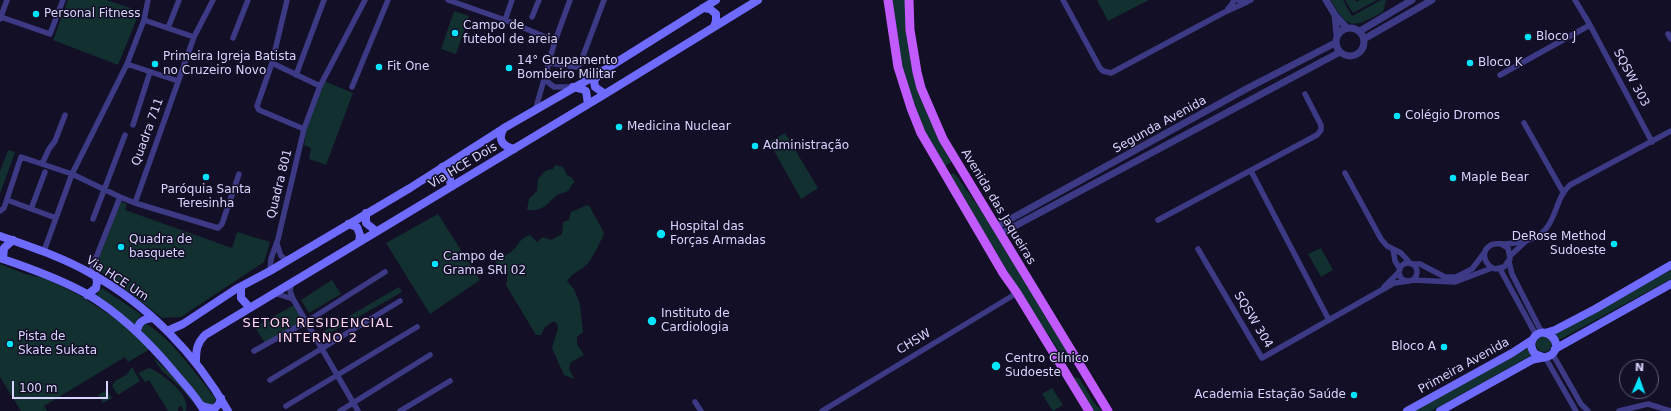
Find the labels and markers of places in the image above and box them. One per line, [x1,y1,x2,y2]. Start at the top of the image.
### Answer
place label: Personal Fitness [44,7,140,21]
marker: Personal Fitness [31,9,41,19]
place label: Campo de futebol de areia [463,19,558,47]
marker: Campo de futebol de areia [450,28,460,38]
place label: Bloco J [1536,30,1576,44]
marker: Bloco J [1523,32,1533,42]
place label: Primeira Igreja Batista no Cruzeiro Novo [163,50,296,78]
place label: 14° Grupamento Bombeiro Militar [517,54,618,82]
place label: Bloco K [1478,56,1523,70]
marker: Bloco K [1465,58,1475,68]
marker: Primeira Igreja Batista no Cruzeiro Novo [150,59,160,69]
place label: Fit One [387,60,429,74]
marker: Fit One [374,62,384,72]
marker: 14° Grupamento Bombeiro Militar [504,63,514,73]
place label: Colégio Dromos [1405,109,1500,123]
marker: Colégio Dromos [1392,111,1402,121]
place label: Medicina Nuclear [627,120,731,134]
marker: Medicina Nuclear [614,122,624,132]
place label: Administração [763,139,849,153]
marker: Administração [750,141,760,151]
place label: Maple Bear [1461,171,1529,185]
marker: Paróquia Santa Teresinha [201,172,211,182]
marker: Maple Bear [1448,173,1458,183]
place label: Paróquia Santa Teresinha [161,183,251,211]
place label: Hospital das Forças Armadas [670,220,766,248]
marker: Hospital das Forças Armadas [655,228,667,240]
place label: DeRose Method Sudoeste [1512,230,1606,258]
place label: Quadra de basquete [129,233,192,261]
marker: DeRose Method Sudoeste [1609,239,1619,249]
marker: Quadra de basquete [116,242,126,252]
place label: Campo de Grama SRI 02 [443,250,526,278]
marker: Campo de Grama SRI 02 [430,259,440,269]
place label: Instituto de Cardiologia [661,307,730,335]
marker: Instituto de Cardiologia [646,315,658,327]
place label: Pista de Skate Sukata [18,330,97,358]
marker: Pista de Skate Sukata [5,339,15,349]
place label: Bloco A [1391,340,1436,354]
marker: Bloco A [1439,342,1449,352]
place label: Centro Clínico Sudoeste [1005,352,1089,380]
marker: Centro Clínico Sudoeste [990,360,1002,372]
place label: Academia Estação Saúde [1194,388,1346,402]
marker: Academia Estação Saúde [1349,390,1359,400]

